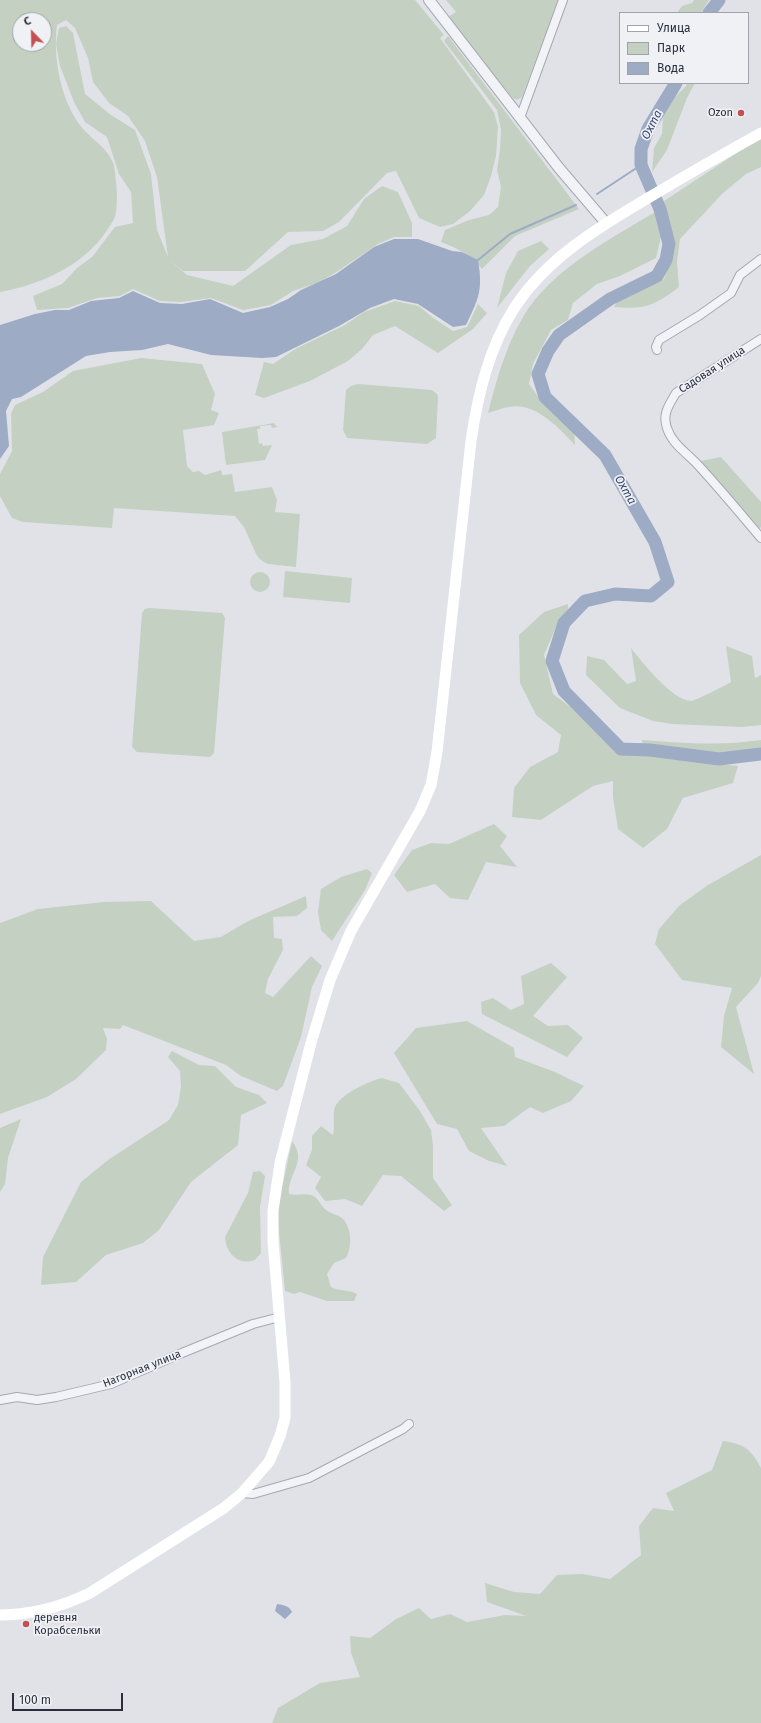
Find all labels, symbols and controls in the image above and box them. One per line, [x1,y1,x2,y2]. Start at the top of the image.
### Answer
north arrow [12,12,52,52]
legend [619,12,749,84]
text: С [22,14,33,29]
text: Улица [657,21,691,35]
text: Парк [657,41,685,55]
text: Вода [657,61,684,75]
place label: Ozon [708,106,733,120]
water label: Охта [639,108,665,142]
marker: Ozon [736,108,746,118]
street label: Садовая улица [676,344,748,396]
water label: Охта [611,473,639,507]
street label: Нагорная улица [101,1347,183,1391]
place label: деревня Корабсельки [34,1611,101,1637]
marker: деревня Корабсельки [21,1619,31,1629]
scale bar [14,1685,125,1711]
text: 100 m [19,1693,51,1707]

